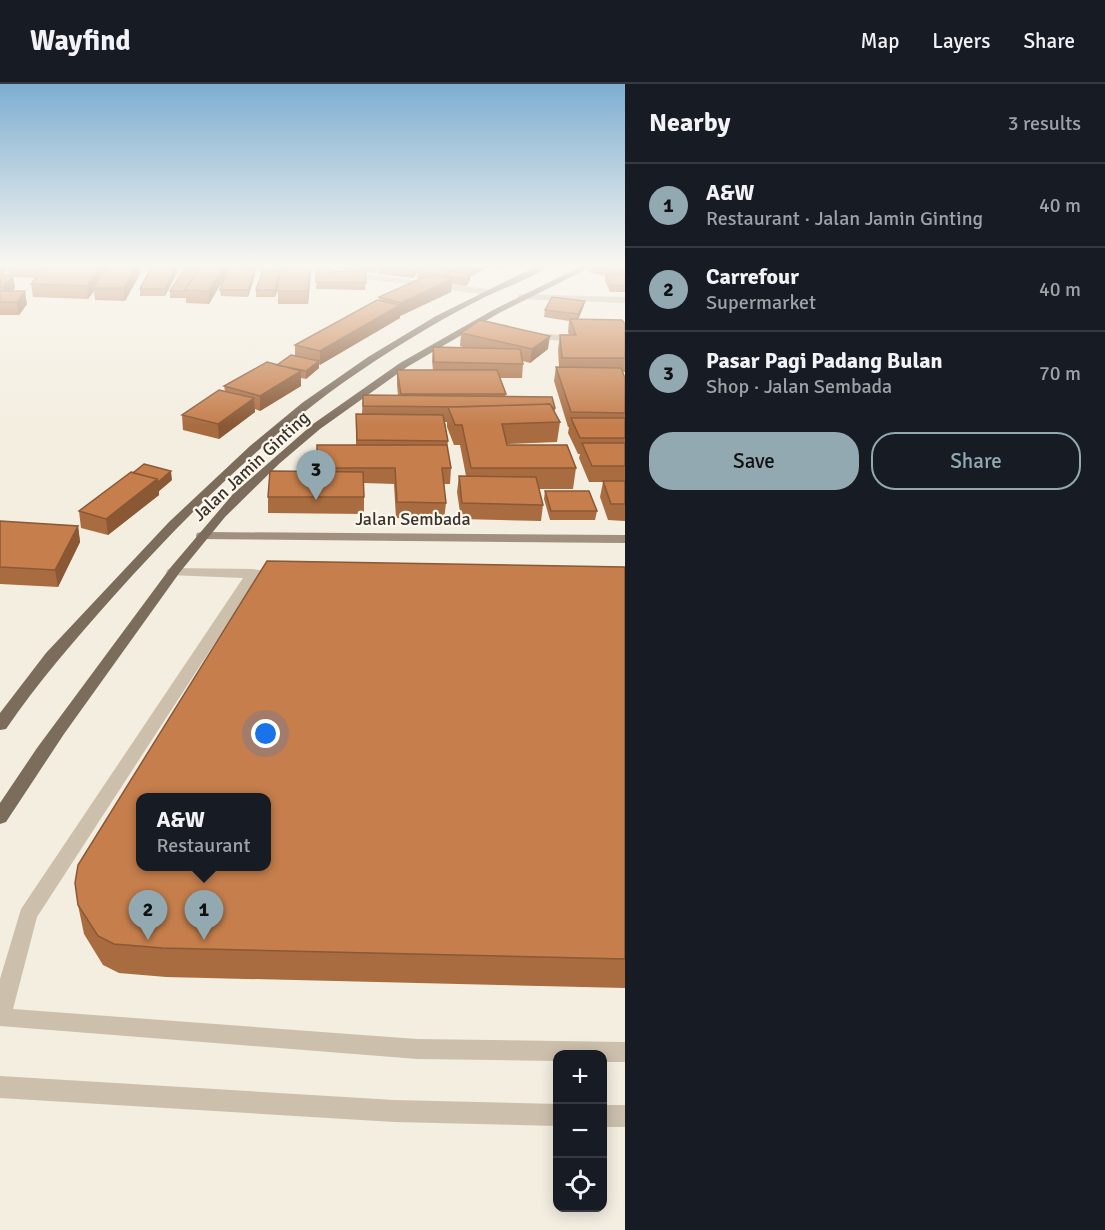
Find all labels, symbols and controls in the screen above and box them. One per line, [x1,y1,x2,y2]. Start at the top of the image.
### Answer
text: Wayfind [30,24,131,58]
text: Map [861,28,899,54]
text: Layers [932,28,990,54]
text: Share [1023,28,1075,54]
text: Nearby [649,107,730,139]
text: 3 results [1008,111,1081,136]
text: A&W [706,179,754,206]
text: 1 [663,193,674,218]
text: 40 m [1039,193,1081,218]
text: Restaurant · Jalan Jamin Ginting [706,206,983,231]
text: Carrefour [706,263,799,290]
text: 2 [663,277,674,302]
text: 40 m [1039,277,1081,302]
text: Supermarket [706,290,816,315]
text: Pasar Pagi Padang Bulan [706,347,943,374]
text: 3 [663,361,674,386]
text: 70 m [1039,361,1081,386]
text: Shop · Jalan Sembada [706,374,892,399]
street label: Jalan Jamin Ginting [188,406,314,526]
button: Save [649,432,859,490]
button: Share [871,432,1081,490]
pin: 3 [296,450,336,500]
street label: Jalan Sembada [355,508,471,530]
your location [251,719,280,748]
popup [136,793,271,871]
text: A&W [157,806,205,833]
text: Restaurant [157,833,250,858]
pin: 2 [128,890,168,940]
pin: 1 [184,890,224,940]
map controls [553,1050,607,1212]
button: + [553,1050,607,1104]
button: − [553,1104,607,1158]
button: locate [553,1158,607,1212]

